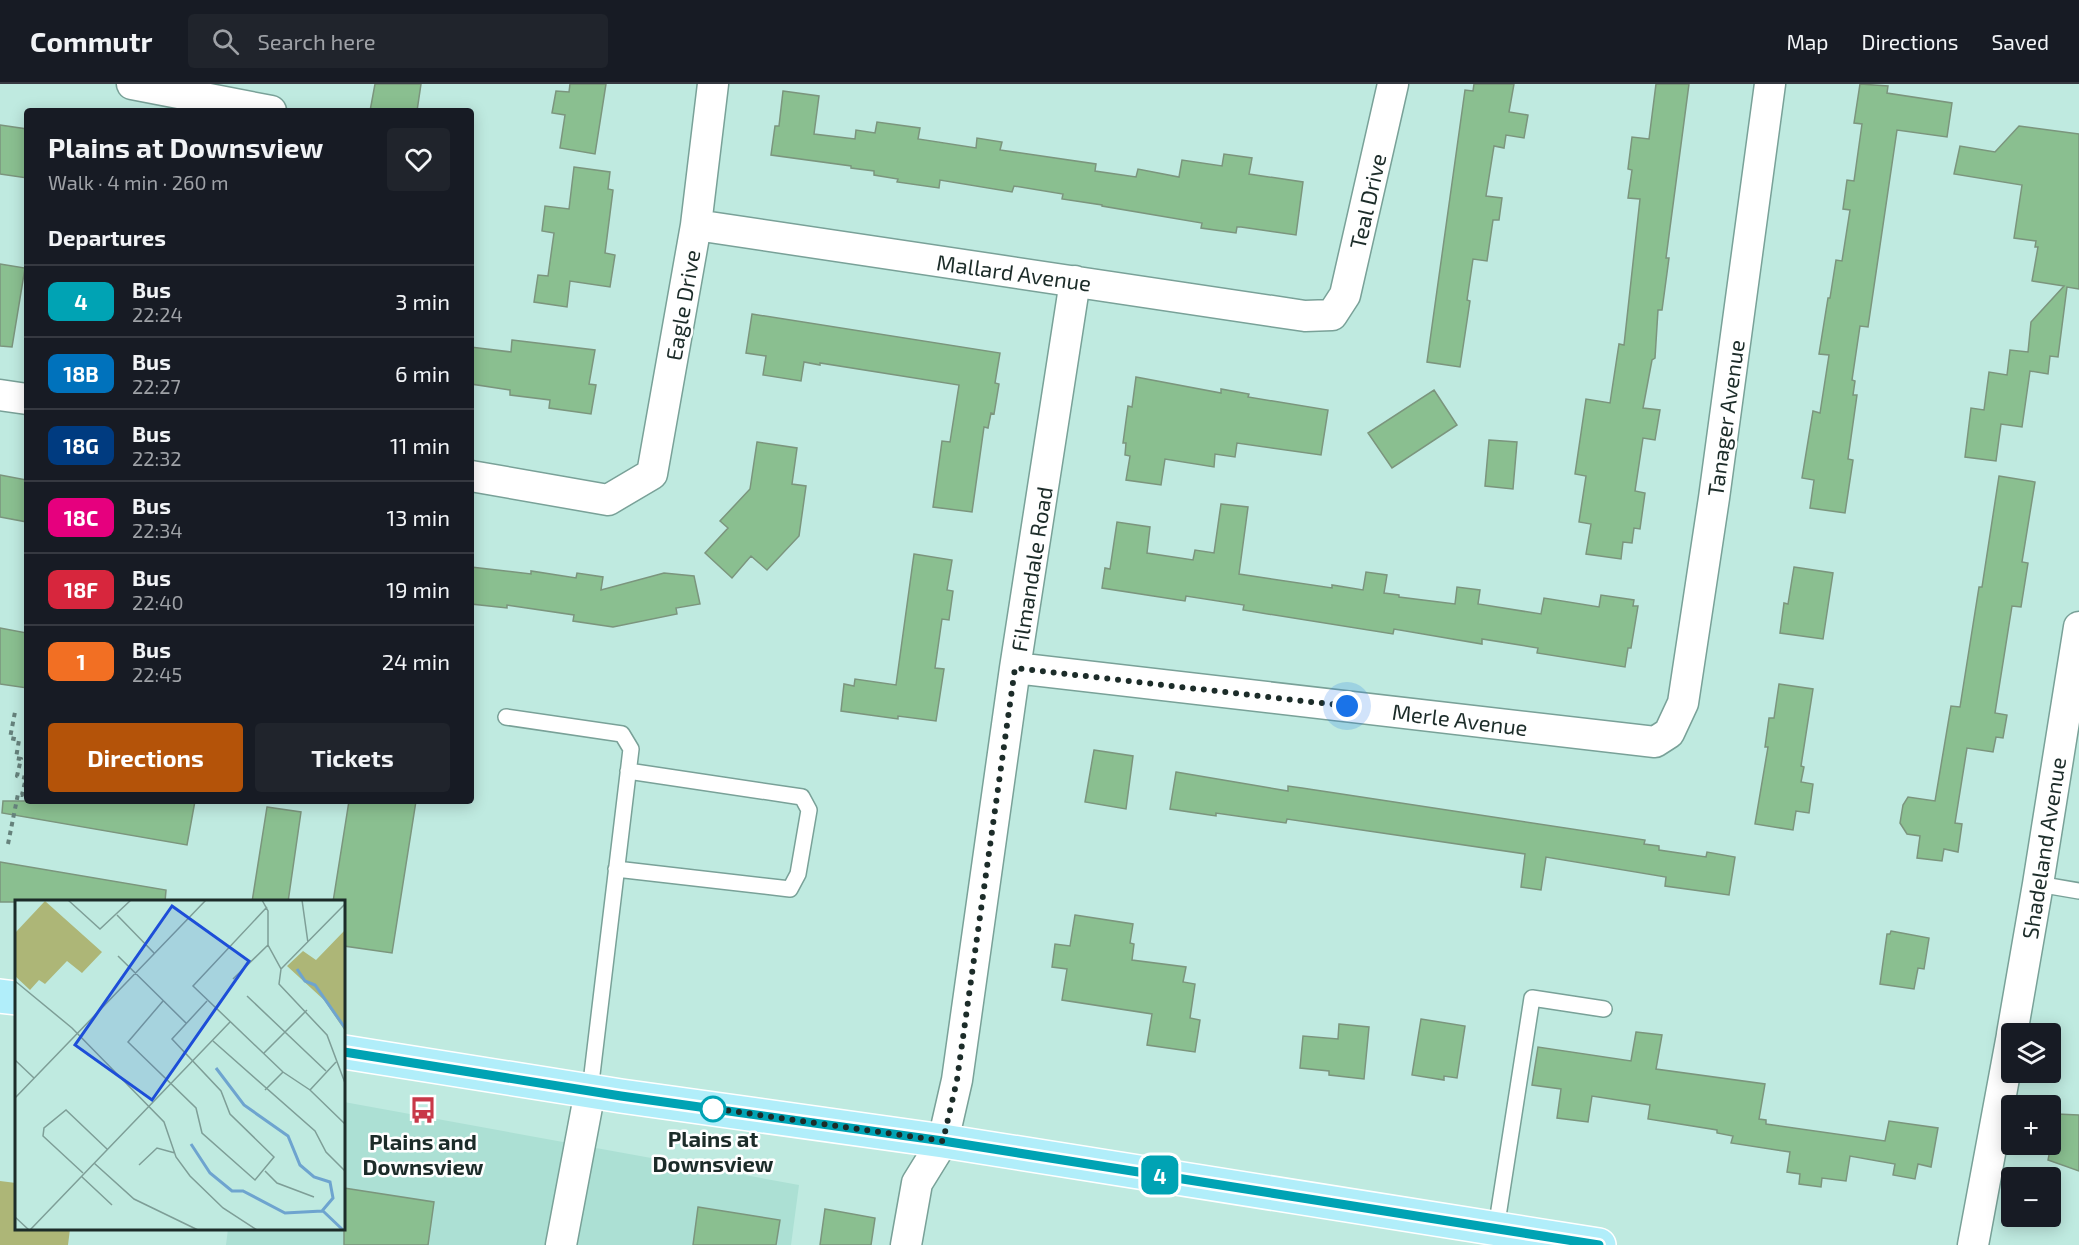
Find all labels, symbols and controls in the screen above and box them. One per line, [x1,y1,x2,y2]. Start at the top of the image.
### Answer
search box [188,14,608,68]
text: Commutr [30,24,152,58]
icon: search [209,25,242,58]
text: Search here [257,28,376,54]
text: Map [1786,29,1829,54]
text: Directions [1862,29,1958,54]
text: Saved [1991,29,2049,54]
button: heart [387,128,450,191]
text: Plains at Downsview [48,130,323,164]
street label: Teal Drive [1343,151,1391,251]
text: Walk · 4 min · 260 m [48,170,228,194]
text: Departures [48,224,166,250]
street label: Eagle Drive [659,248,705,362]
street label: Mallard Avenue [935,248,1093,296]
text: Bus [132,276,171,302]
text: 3 min [395,288,450,314]
text: 4 [74,289,88,314]
text: 22:24 [132,302,183,326]
street label: Tanager Avenue [1701,338,1749,498]
text: Bus [132,348,171,374]
text: 6 min [395,360,450,386]
text: 18B [63,361,99,386]
text: 22:27 [132,374,181,398]
text: Bus [132,420,171,446]
text: 11 min [390,432,450,458]
text: 18G [63,433,99,458]
text: 22:32 [132,446,182,470]
street label: Filmandale Road [1005,485,1057,653]
text: Bus [132,492,171,518]
text: 13 min [387,504,450,530]
text: 18C [64,505,98,530]
text: 22:34 [132,518,183,542]
text: Bus [132,564,171,590]
text: 19 min [386,576,450,602]
text: 18F [64,577,98,602]
text: 22:40 [132,590,184,614]
text: Bus [132,636,171,662]
text: 24 min [382,648,450,674]
text: 1 [76,649,86,674]
text: 22:45 [132,662,182,686]
your location [1332,691,1362,721]
street label: Merle Avenue [1391,698,1529,740]
button: Directions [48,723,243,792]
button: Tickets [255,723,450,792]
street label: Shadeland Avenue [2016,755,2070,941]
inset map [15,900,345,1230]
map controls [2001,1023,2061,1227]
button: layers [2001,1023,2061,1083]
bus stop icon: Plains and Downsview [408,1095,438,1125]
button: + [2001,1095,2061,1155]
marker: Plains at Downsview [700,1096,726,1122]
place label: Plains at Downsview [653,1125,774,1176]
place label: Plains and Downsview [363,1128,484,1179]
line badge: 4 [1140,1156,1180,1194]
text: 4 [1153,1163,1167,1188]
button: − [2001,1167,2061,1227]

